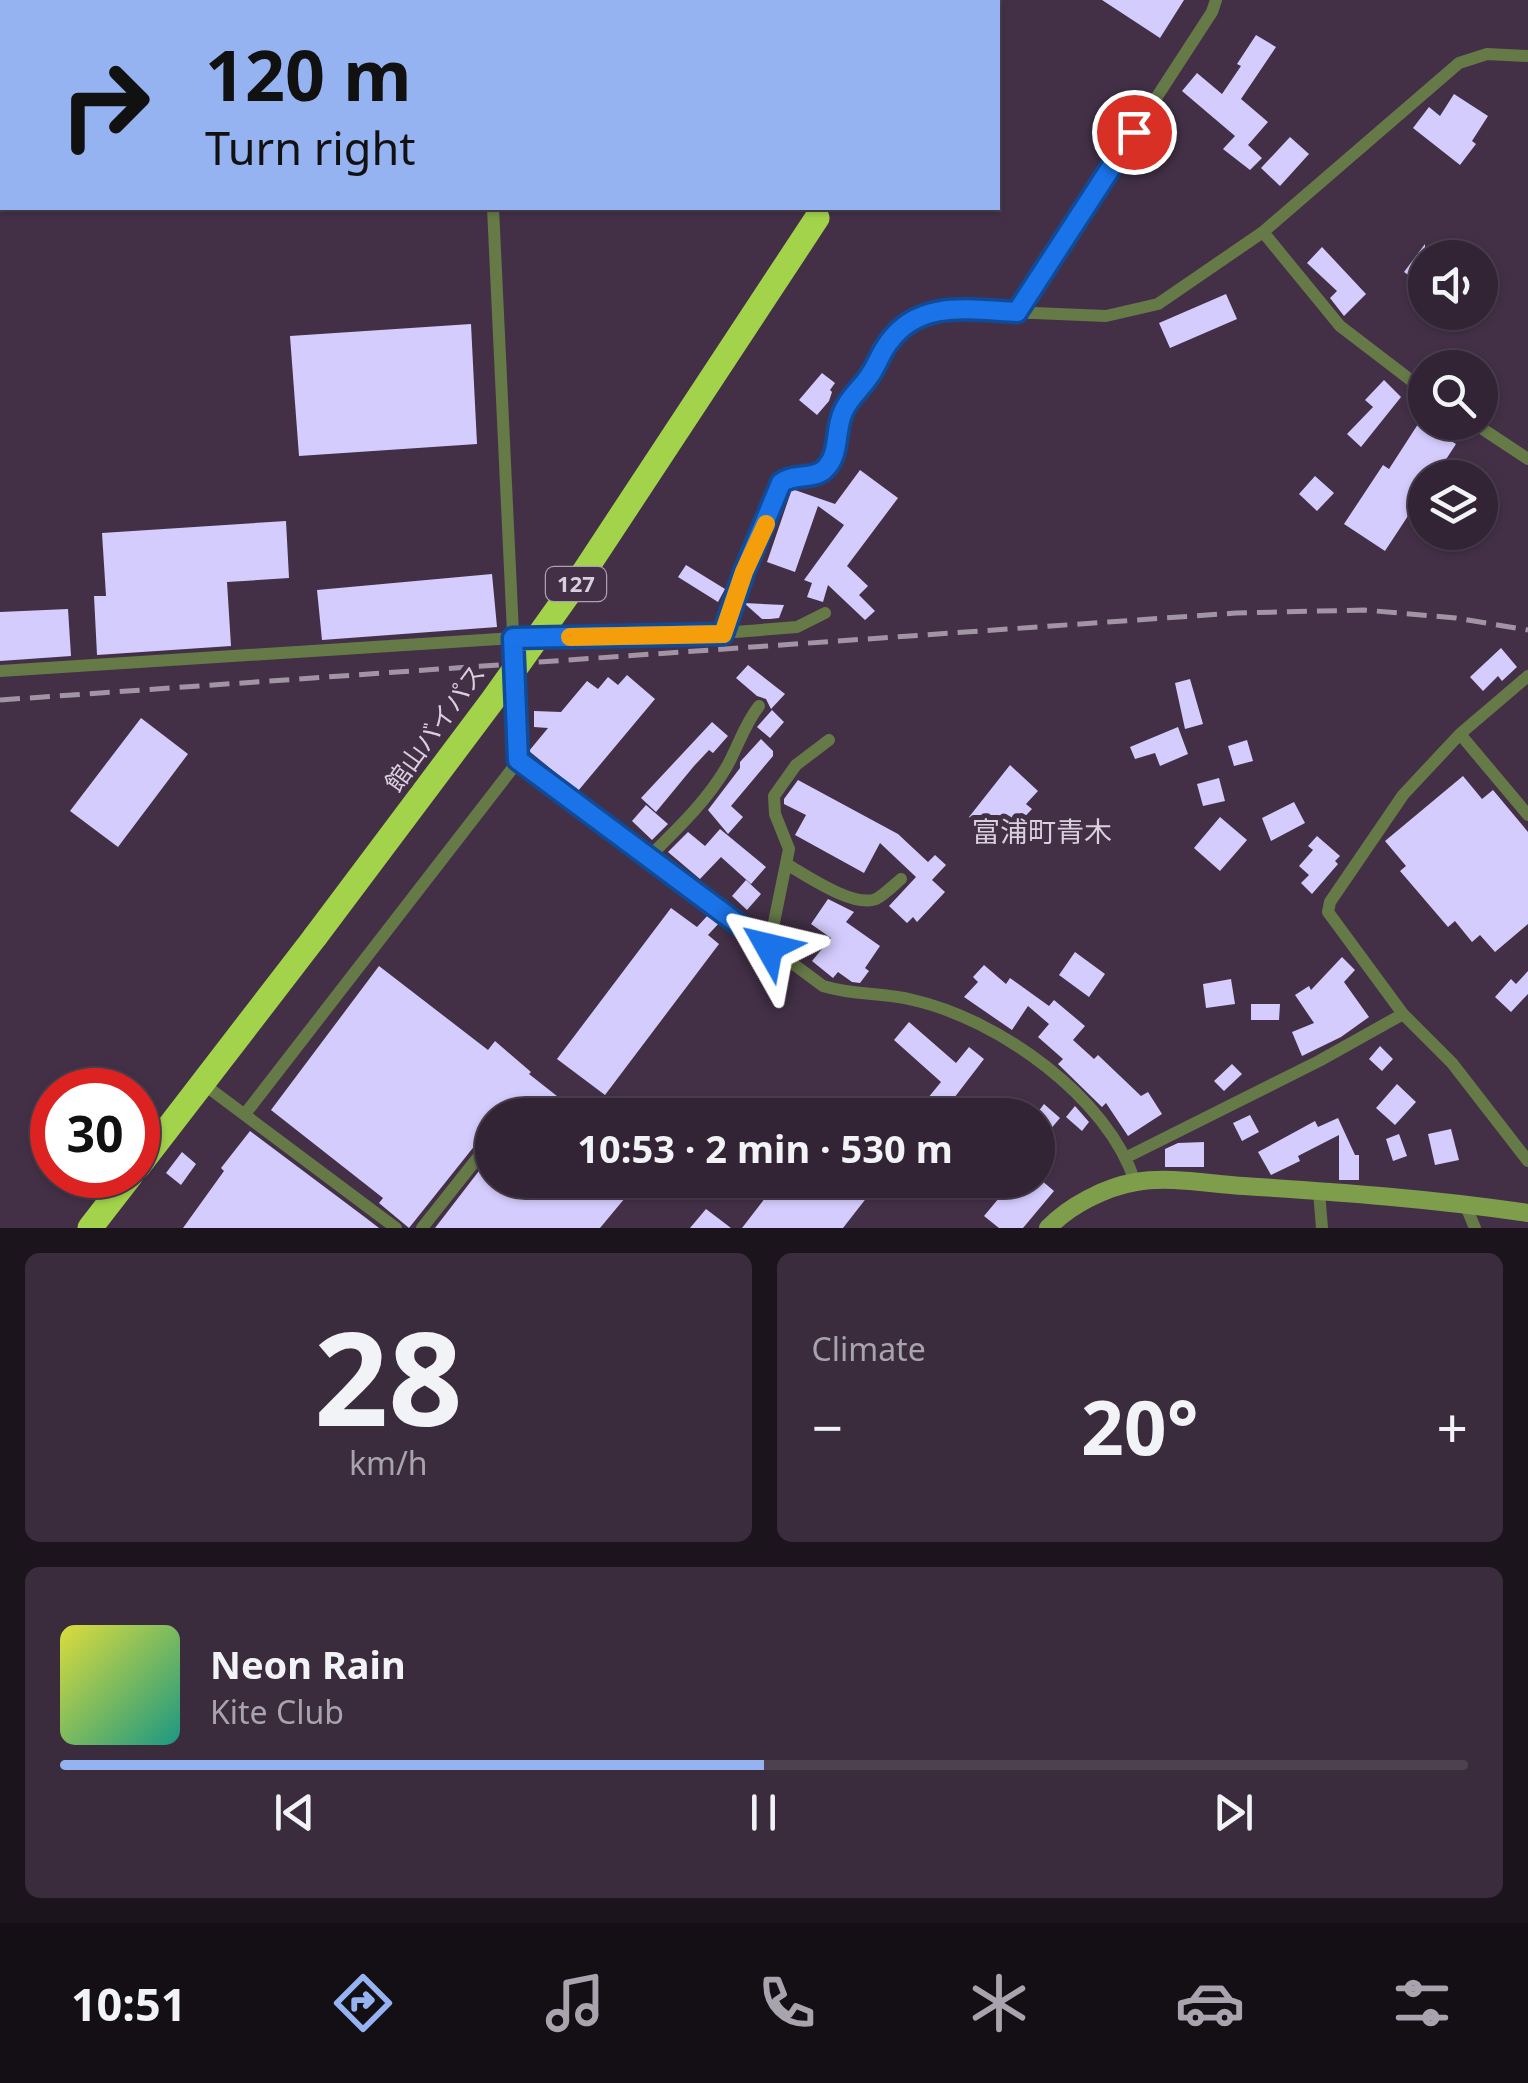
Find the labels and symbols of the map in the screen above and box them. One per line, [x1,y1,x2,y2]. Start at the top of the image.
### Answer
pin [1092,90,1177,175]
road number: 127 [546,567,606,601]
street label: 館山バイパス [376,657,492,798]
district label: 富浦町青木 [972,812,1112,850]
position arrow [717,895,821,999]
speed limit sign: 30 [30,1068,160,1198]

